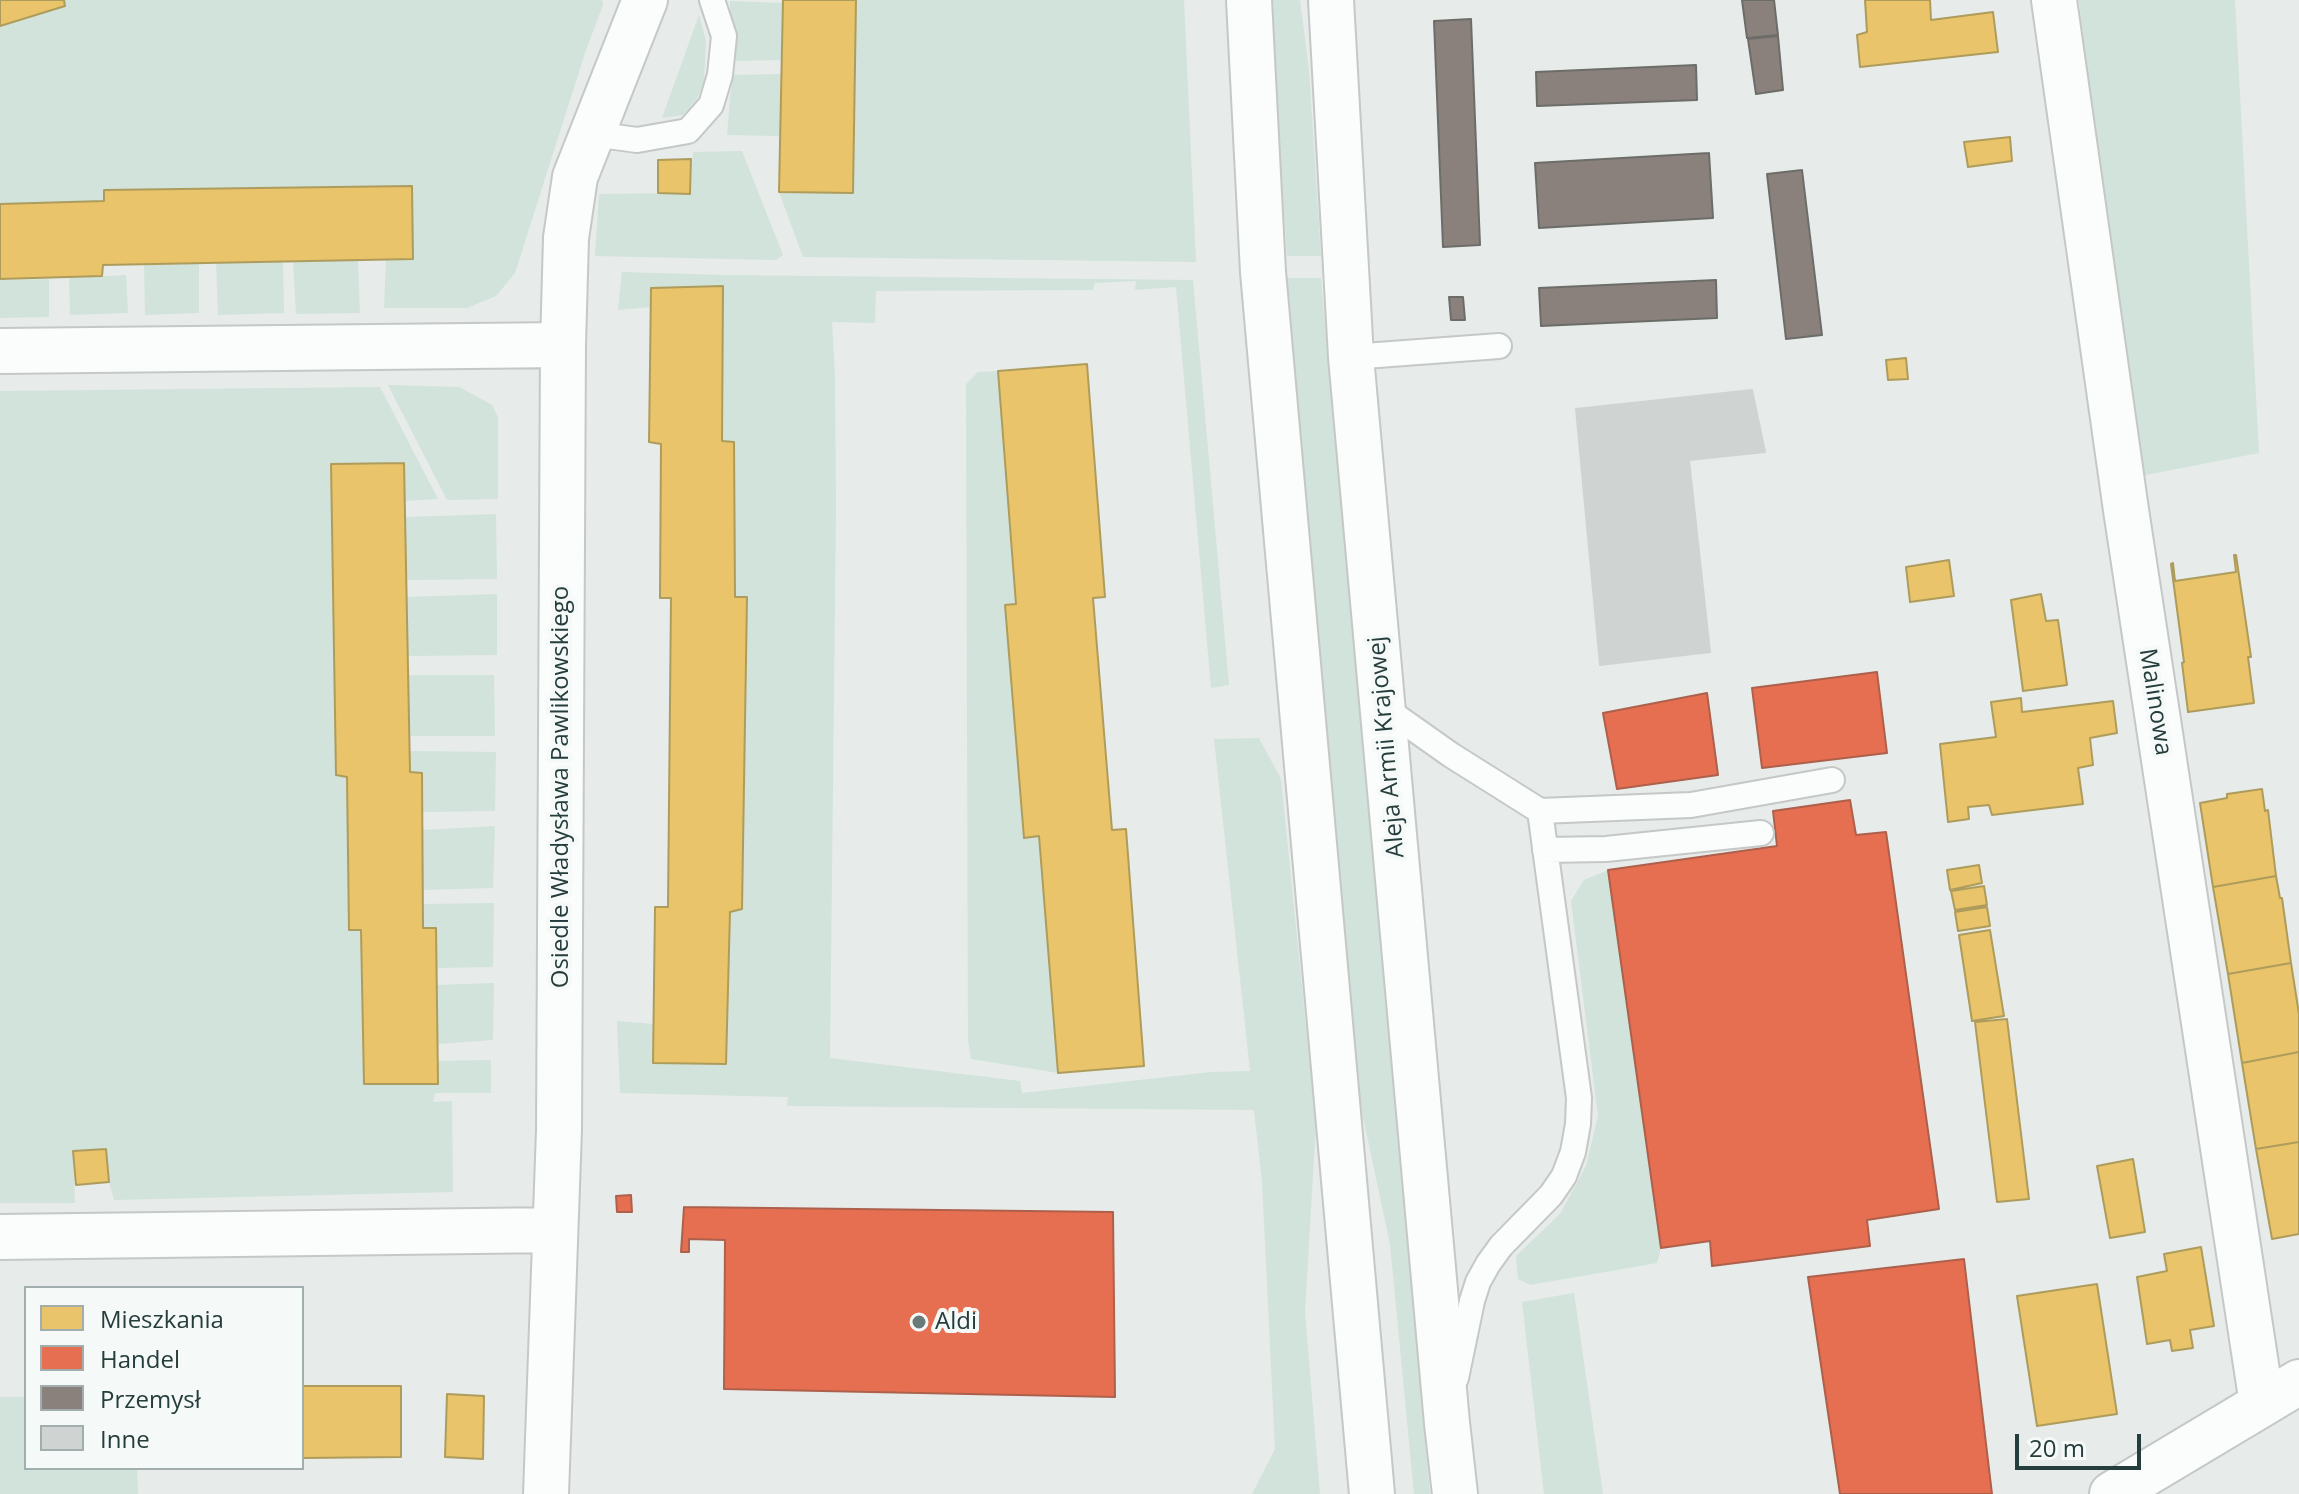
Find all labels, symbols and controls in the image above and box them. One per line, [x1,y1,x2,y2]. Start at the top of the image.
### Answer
street label: Osiedle Władysława Pawlikowskiego [547,586,575,988]
street label: Aleja Armii Krajowej [1363,635,1411,859]
street label: Malinowa [2132,646,2178,758]
legend [24,1286,304,1470]
text: Mieszkania [100,1302,224,1335]
place label: Aldi [935,1308,977,1336]
marker: Aldi [910,1313,928,1331]
text: Handel [100,1342,180,1375]
text: Przemysł [100,1382,201,1415]
scale bar [2019,1418,2145,1468]
text: Inne [100,1422,150,1455]
text: 20 m [2029,1431,2085,1464]

